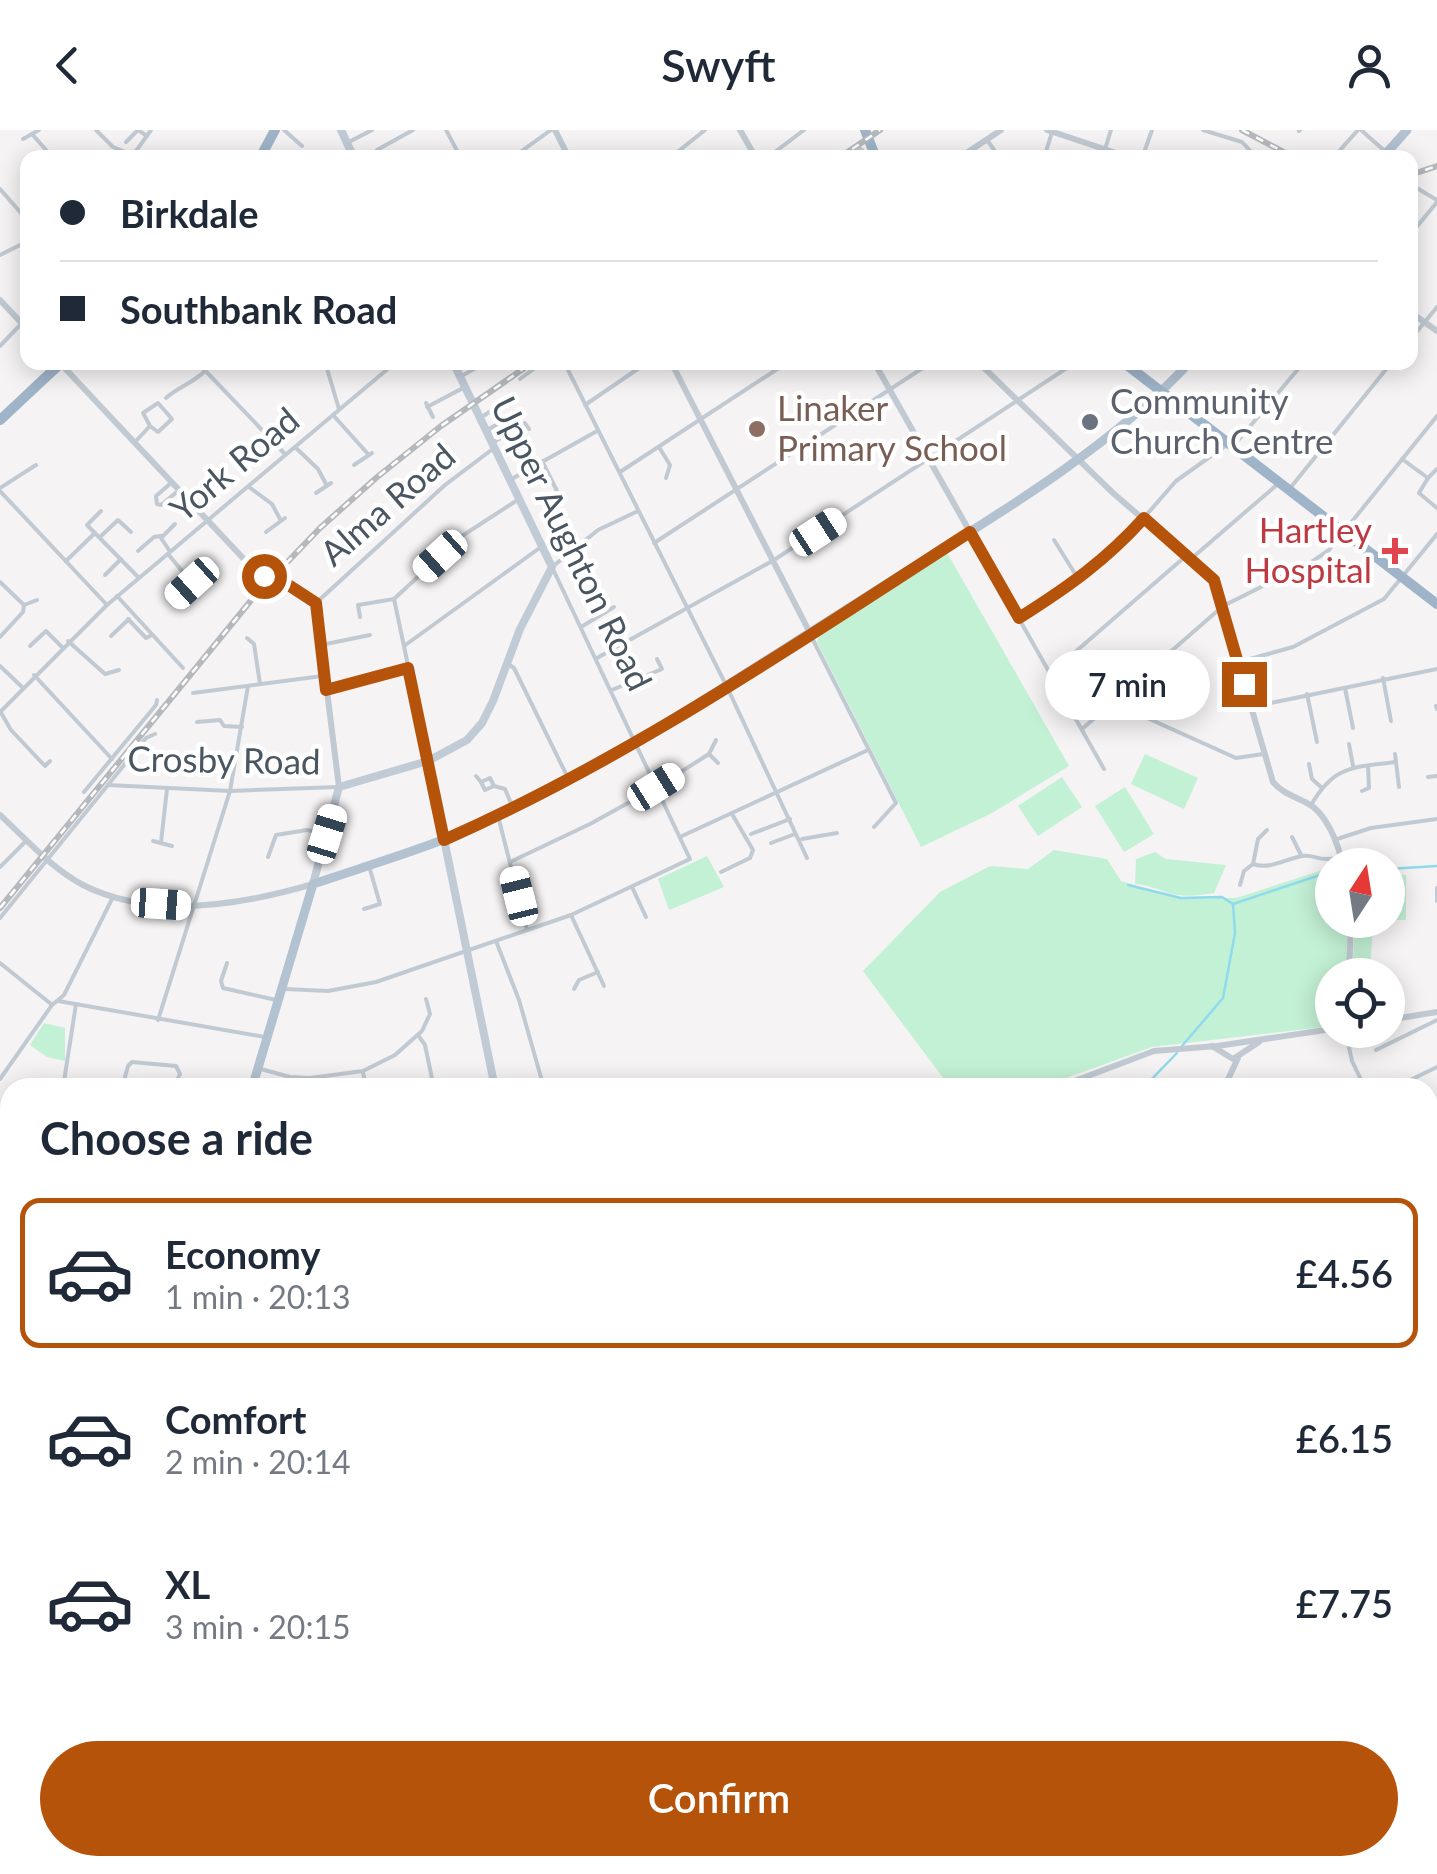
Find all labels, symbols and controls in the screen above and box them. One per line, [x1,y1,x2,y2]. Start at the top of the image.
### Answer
icon: back [40,38,95,93]
text: Swyft [661,38,776,92]
icon: person [1342,38,1397,93]
text: Birkdale [120,190,259,236]
text: Southbank Road [120,286,397,332]
place label: Community Church Centre [1110,379,1334,461]
place label: Linaker Primary School [777,386,1007,468]
street label: Upper Aughton Road [483,389,662,697]
street label: York Road [161,398,307,529]
marker: Community Church Centre [1079,411,1101,433]
marker: Linaker Primary School [746,418,768,440]
street label: Alma Road [311,434,463,573]
car [785,503,851,561]
place label: Hartley Hospital [1245,508,1372,590]
car [408,525,472,587]
marker: Hartley Hospital [1382,538,1408,564]
car [160,552,224,614]
route start [242,554,287,599]
callout: 7 min [1044,649,1209,719]
route end [1222,662,1267,707]
text: 7 min [1088,665,1167,704]
street label: Crosby Road [127,736,321,782]
car [623,758,689,816]
car [304,801,350,867]
north arrow [1315,848,1405,938]
map controls [1315,848,1405,1048]
car [497,863,541,929]
car [130,887,192,921]
button: locate [1315,958,1405,1048]
text: Choose a ride [40,1111,313,1165]
icon: car [45,1228,135,1318]
text: Economy [165,1231,320,1277]
text: £4.56 [1296,1250,1393,1296]
text: 1 min · 20:13 [165,1277,351,1316]
icon: car [45,1393,135,1483]
text: Comfort [165,1396,306,1442]
text: £6.15 [1296,1415,1393,1461]
text: 2 min · 20:14 [165,1442,351,1481]
icon: car [45,1558,135,1648]
text: XL [165,1561,210,1607]
text: £7.75 [1296,1580,1393,1626]
text: 3 min · 20:15 [165,1607,351,1646]
button: Confirm [40,1741,1398,1856]

